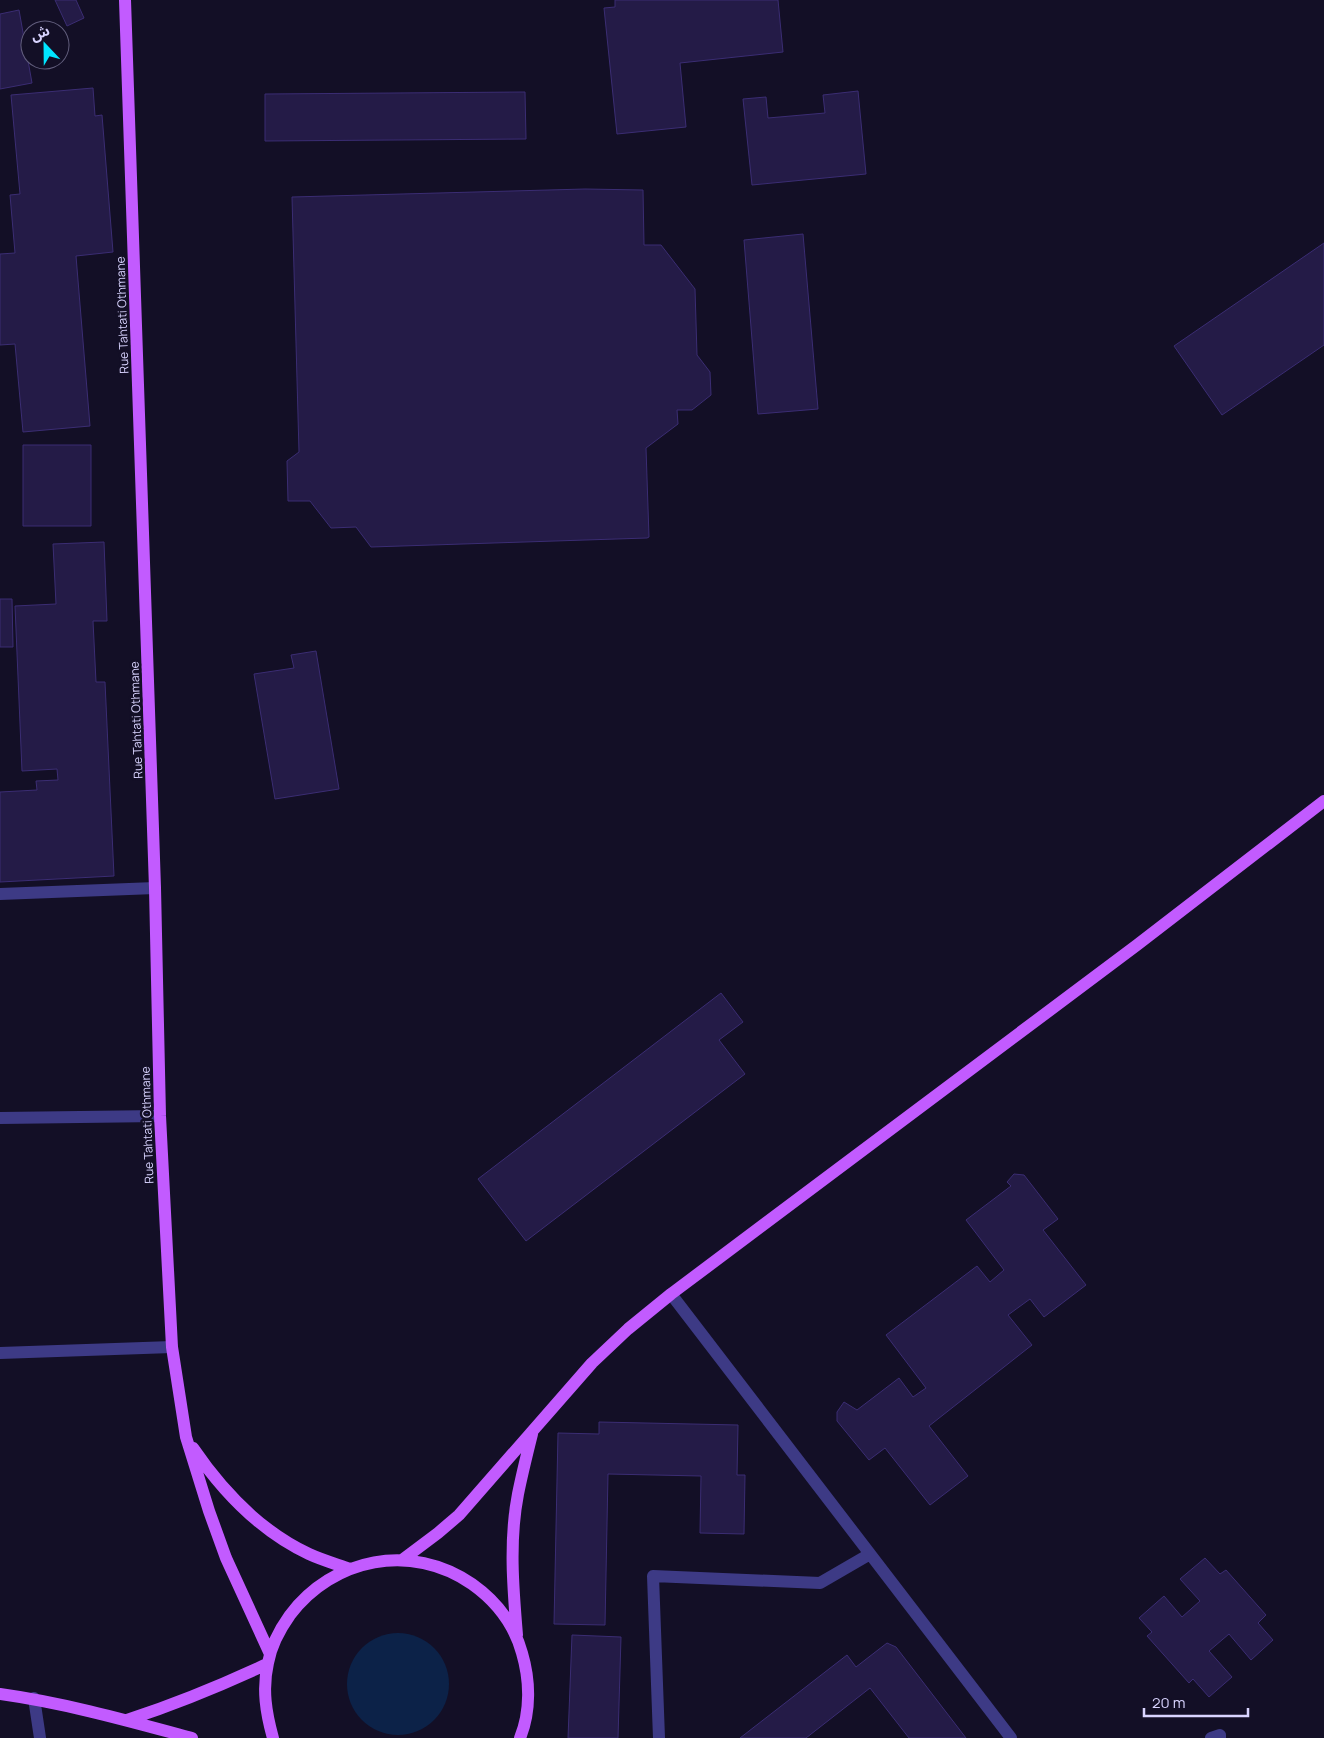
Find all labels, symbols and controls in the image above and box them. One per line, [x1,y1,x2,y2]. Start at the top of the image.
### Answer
north arrow [20,20,70,70]
text: ش [27,20,52,45]
street label: Rue Tahtati Othmane [111,256,133,374]
street label: Rue Tahtati Othmane [125,661,147,779]
street label: Rue Tahtati Othmane [136,1066,158,1184]
scale bar [1144,1686,1248,1718]
text: 20 m [1152,1692,1185,1713]

